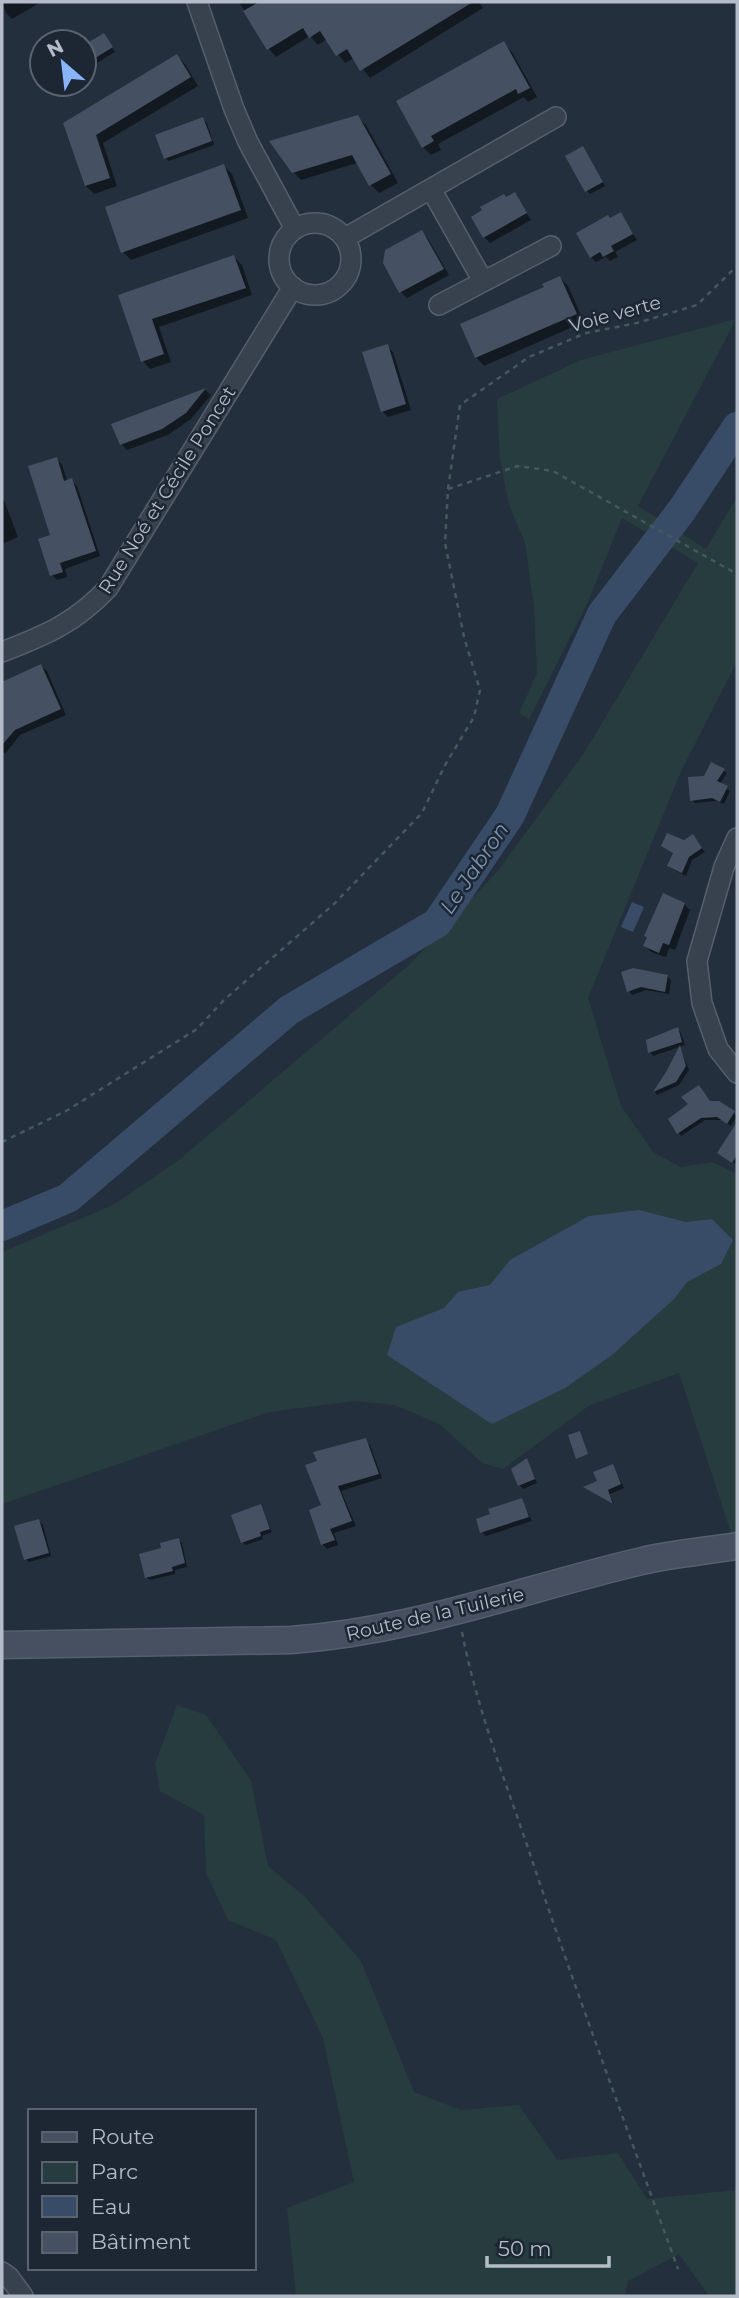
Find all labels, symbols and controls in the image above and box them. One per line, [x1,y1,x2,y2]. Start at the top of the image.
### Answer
north arrow [28,28,98,98]
text: N [43,35,67,62]
street label: Voie verte [567,291,663,337]
street label: Rue Noé et Cécile Poncet [94,382,241,598]
water label: Le Jabron [434,818,514,918]
street label: Route de la Tuilerie [344,1582,526,1646]
legend [28,2109,256,2270]
text: Route [91,2124,154,2149]
text: Parc [91,2159,138,2184]
text: Eau [91,2194,131,2219]
scale bar [487,2224,610,2268]
text: Bâtiment [91,2229,191,2254]
text: 50 m [498,2236,552,2261]

